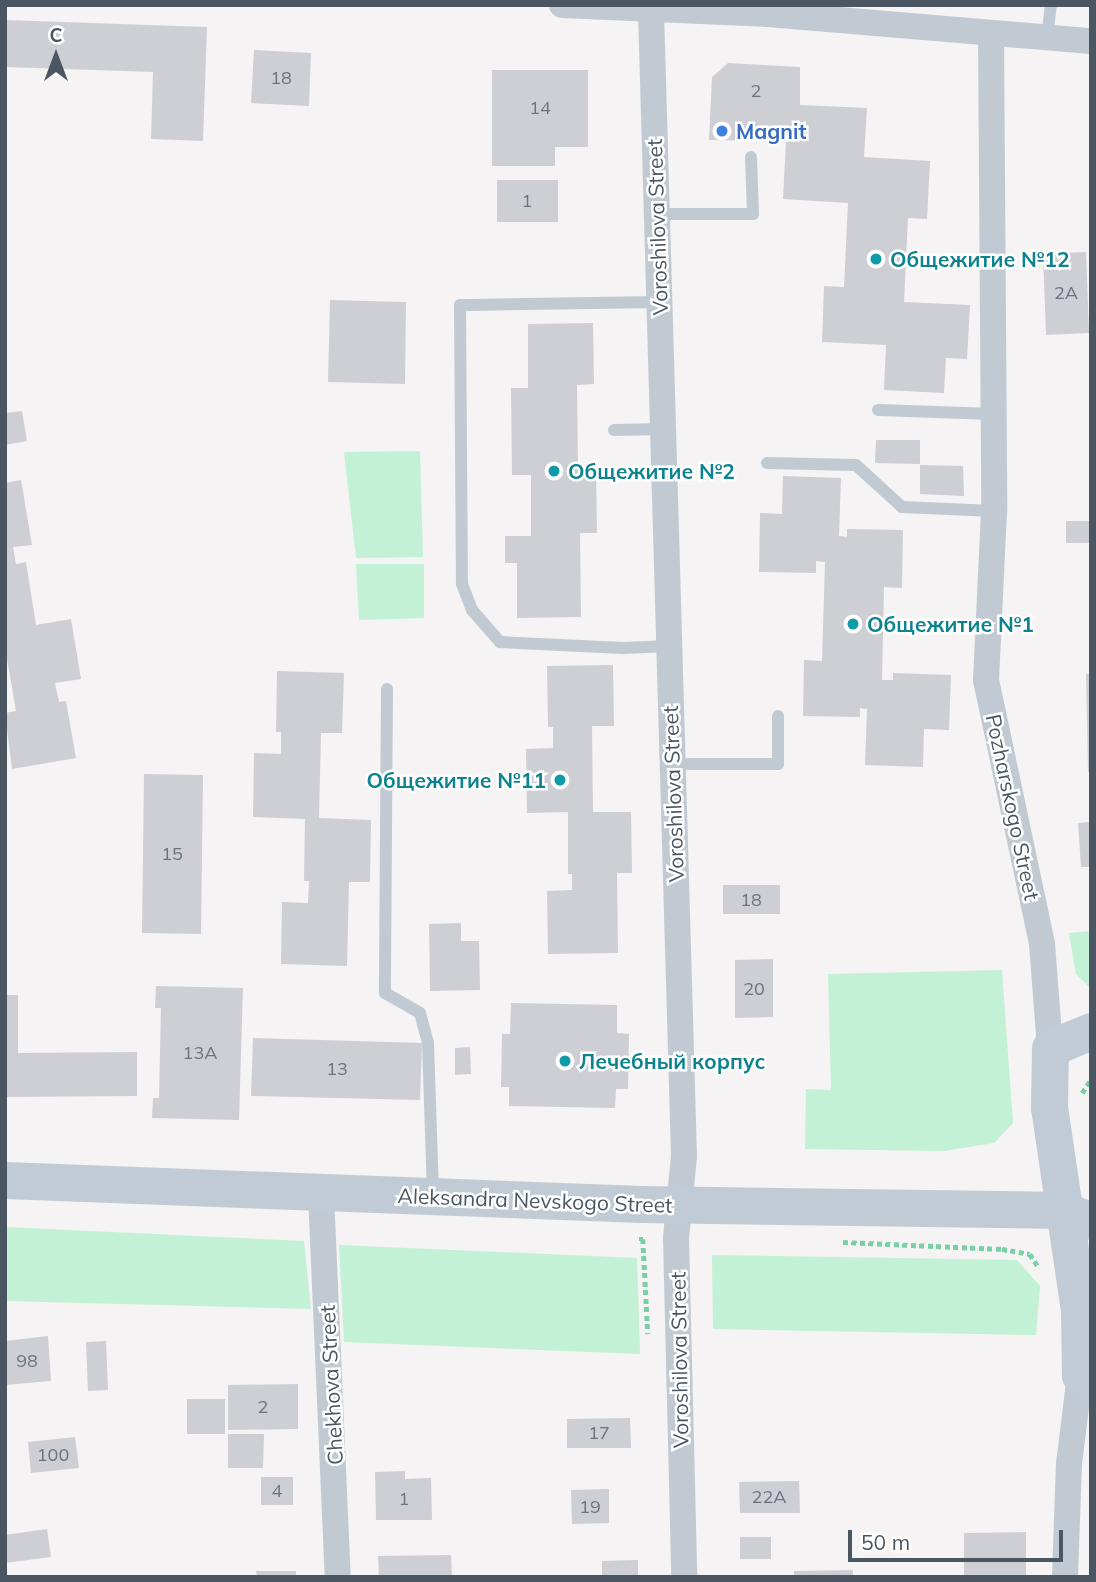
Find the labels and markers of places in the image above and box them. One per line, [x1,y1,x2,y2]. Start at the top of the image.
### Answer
place label: Magnit [736,118,806,144]
marker: Magnit [714,123,730,139]
place label: Общежитие №12 [890,246,1070,272]
marker: Общежитие №12 [868,251,884,267]
place label: Общежитие №2 [568,458,735,484]
marker: Общежитие №2 [546,463,562,479]
place label: Общежитие №1 [867,611,1034,637]
marker: Общежитие №1 [845,616,861,632]
place label: Общежитие №11 [366,767,546,793]
marker: Общежитие №11 [552,772,568,788]
place label: Лечебный корпус [579,1048,765,1074]
marker: Лечебный корпус [557,1053,573,1069]

